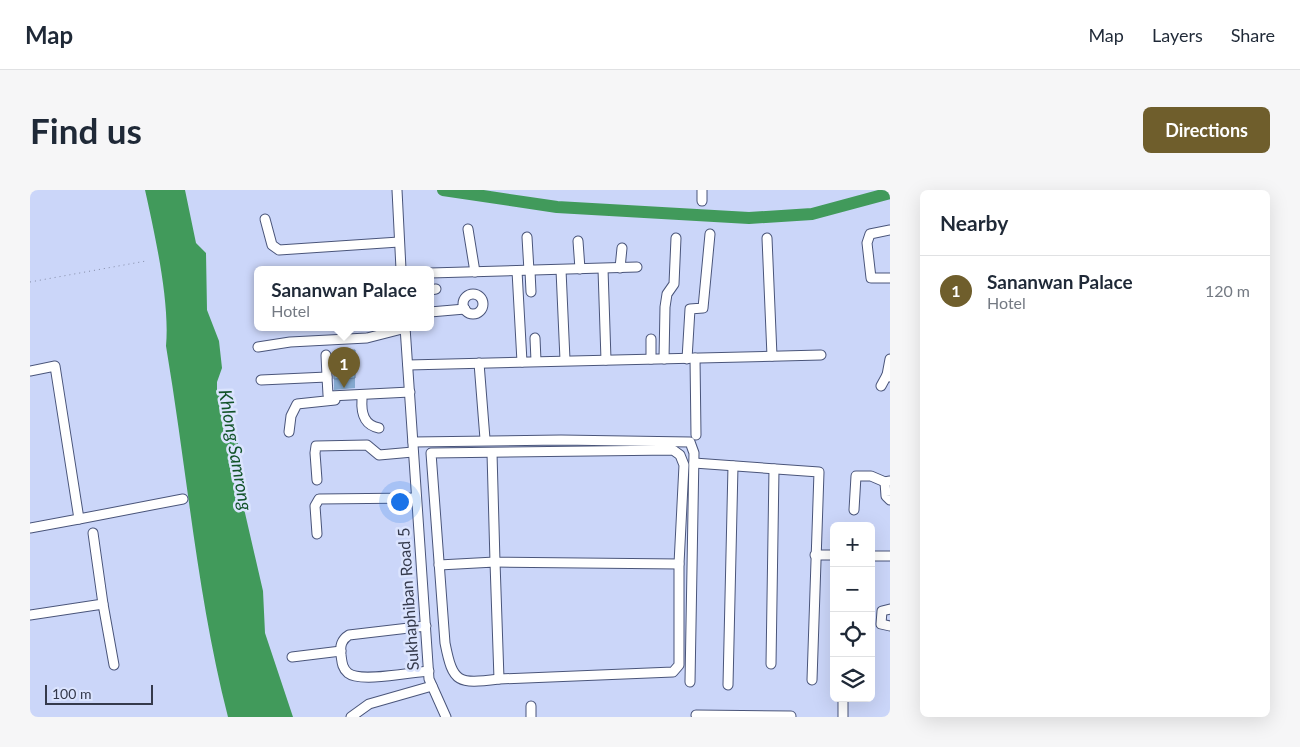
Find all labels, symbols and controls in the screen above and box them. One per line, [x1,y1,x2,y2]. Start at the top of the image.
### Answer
text: Map [25,20,73,49]
text: Map [1088,24,1124,46]
text: Layers [1152,24,1203,46]
text: Share [1231,24,1275,46]
button: Directions [1143,107,1270,153]
text: Find us [30,109,142,151]
text: Nearby [940,210,1008,235]
popup [254,266,434,331]
text: Sananwan Palace [987,270,1133,293]
text: Sananwan Palace [271,278,417,301]
text: 1 [951,281,961,300]
text: 120 m [1205,281,1250,300]
text: Hotel [987,293,1026,312]
text: Hotel [271,301,310,320]
pin: 1 [328,347,360,388]
water label: Khlong Samrong [215,388,257,512]
your location [387,489,413,515]
map controls [830,522,875,702]
button: + [830,522,875,567]
street label: Sukhaphiban Road 5 [393,527,422,671]
button: − [830,567,875,612]
button: locate [830,612,875,657]
button: layers [830,657,875,702]
scale bar [45,682,152,705]
text: 100 m [52,685,91,702]

